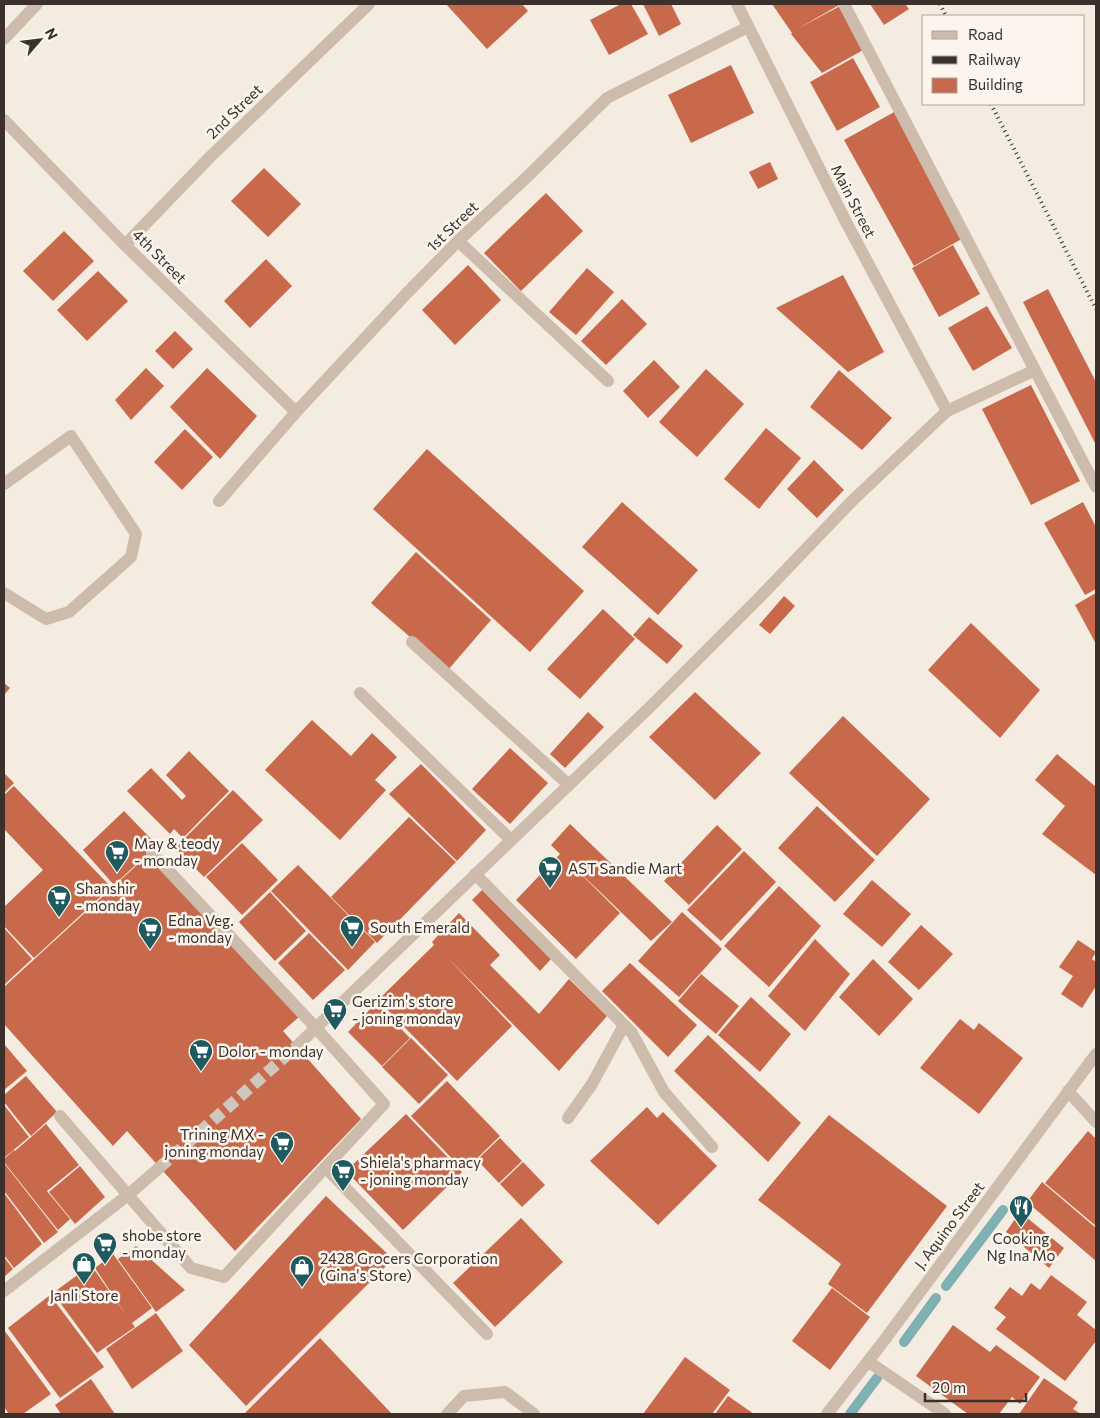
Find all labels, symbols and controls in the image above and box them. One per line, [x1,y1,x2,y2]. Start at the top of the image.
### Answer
north arrow [15,15,65,65]
legend [922,15,1085,105]
text: N [42,25,62,42]
text: Road [968,25,1003,43]
text: Railway [968,50,1021,68]
text: Building [968,75,1023,93]
street label: 2nd Street [202,80,266,142]
street label: Main Street [828,161,880,241]
street label: 1st Street [423,197,481,255]
street label: 4th Street [129,225,191,287]
place label: May & teody - monday [134,834,220,869]
supermarket icon: May & teody - monday [104,839,130,873]
supermarket icon: AST Sandie Mart [537,855,563,889]
place label: AST Sandie Mart [568,859,682,877]
place label: Shanshir - monday [76,879,140,914]
supermarket icon: Shanshir - monday [46,884,72,918]
place label: Edna Veg. - monday [168,911,234,946]
supermarket icon: South Emerald [339,914,365,948]
supermarket icon: Edna Veg. - monday [137,916,163,950]
place label: South Emerald [370,918,470,936]
place label: Gerizim's store - joning monday [352,992,461,1027]
supermarket icon: Gerizim's store - joning monday [322,997,348,1031]
supermarket icon: Dolor - monday [188,1038,214,1072]
place label: Dolor - monday [218,1042,324,1060]
place label: Trining MX - joning monday [164,1125,264,1160]
supermarket icon: Trining MX - joning monday [269,1130,295,1164]
place label: Shiela's pharmacy - joning monday [360,1153,481,1188]
supermarket icon: Shiela's pharmacy - joning monday [330,1158,356,1192]
street label: J. Aquino Street [910,1178,988,1272]
restaurant icon: Cooking Ng Ina Mo [1008,1194,1034,1228]
place label: shobe store - monday [122,1226,202,1261]
place label: Cooking Ng Ina Mo [986,1229,1056,1264]
supermarket icon: shobe store - monday [92,1231,118,1265]
place label: 2428 Grocers Corporation (Gina's Store) [320,1249,498,1284]
shop icon: Janli Store [71,1251,97,1285]
shop icon: 2428 Grocers Corporation (Gina's Store) [289,1254,315,1288]
place label: Janli Store [50,1286,118,1304]
scale bar [925,1370,1026,1402]
text: 20 m [932,1378,966,1396]

